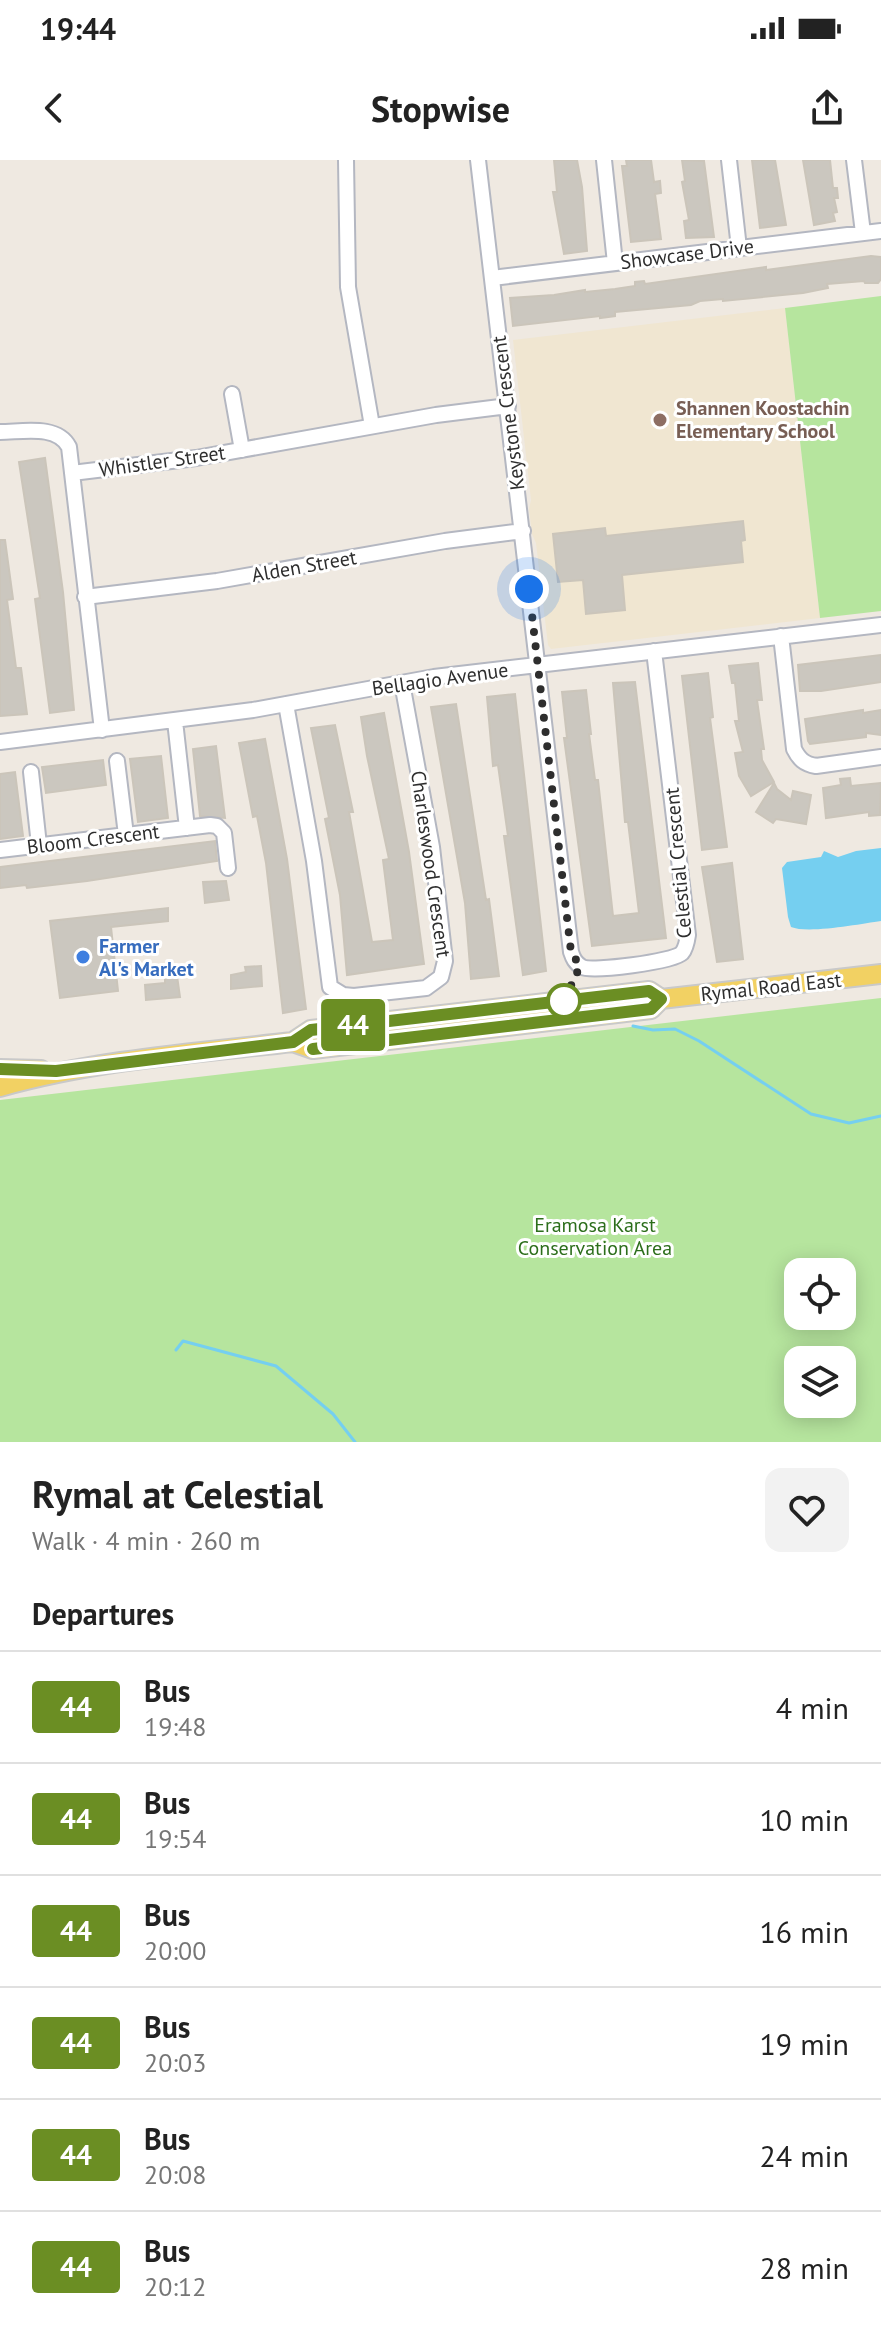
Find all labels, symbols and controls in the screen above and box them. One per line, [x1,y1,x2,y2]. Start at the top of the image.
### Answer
text: 19:44 [40,9,116,48]
text: Stopwise [371,85,510,132]
icon: back [32,86,76,130]
icon: share [805,86,849,130]
street label: Showcase Drive [619,233,755,275]
street label: Keystone Crescent [486,334,530,492]
place label: Shannen Koostachin Elementary School [676,395,849,444]
marker: Shannen Koostachin Elementary School [651,411,669,429]
street label: Whistler Street [97,439,227,483]
street label: Alden Street [250,544,359,588]
your location [509,569,549,609]
street label: Bellagio Avenue [370,657,510,701]
street label: Charleswood Crescent [405,769,457,959]
street label: Celestial Crescent [658,786,698,940]
street label: Bloom Crescent [25,818,161,860]
place label: Farmer Al's Market [99,933,194,982]
marker: Farmer Al's Market [74,948,92,966]
street label: Rymal Road East [699,967,843,1007]
unlabelled marker [547,984,581,1018]
line badge: 44 [317,999,389,1051]
text: 44 [337,1006,369,1043]
park label: Eramosa Karst Conservation Area [518,1212,672,1261]
map controls [784,1258,856,1418]
button: locate [784,1258,856,1330]
button: layers [784,1346,856,1418]
button: heart [765,1468,849,1552]
text: Rymal at Celestial [32,1469,323,1518]
text: Walk · 4 min · 260 m [32,1524,260,1557]
text: Departures [32,1594,174,1633]
text: Bus [144,1671,191,1710]
text: 44 [60,1688,92,1725]
text: 4 min [776,1688,849,1727]
text: 19:48 [144,1710,206,1743]
text: Bus [144,1783,191,1822]
text: 44 [60,1800,92,1837]
text: 10 min [759,1800,849,1839]
text: 19:54 [144,1822,206,1855]
text: Bus [144,1895,191,1934]
text: 44 [60,1912,92,1949]
text: 16 min [759,1912,849,1951]
text: 20:00 [144,1934,206,1967]
text: Bus [144,2007,191,2046]
text: 44 [60,2024,92,2061]
text: 19 min [759,2024,849,2063]
text: 20:03 [144,2046,206,2079]
text: Bus [144,2119,191,2158]
text: 44 [60,2136,92,2173]
text: 24 min [759,2136,849,2175]
text: 20:08 [144,2158,206,2191]
text: Bus [144,2231,191,2270]
text: 44 [60,2248,92,2285]
text: 28 min [759,2248,849,2287]
text: 20:12 [144,2270,206,2303]

